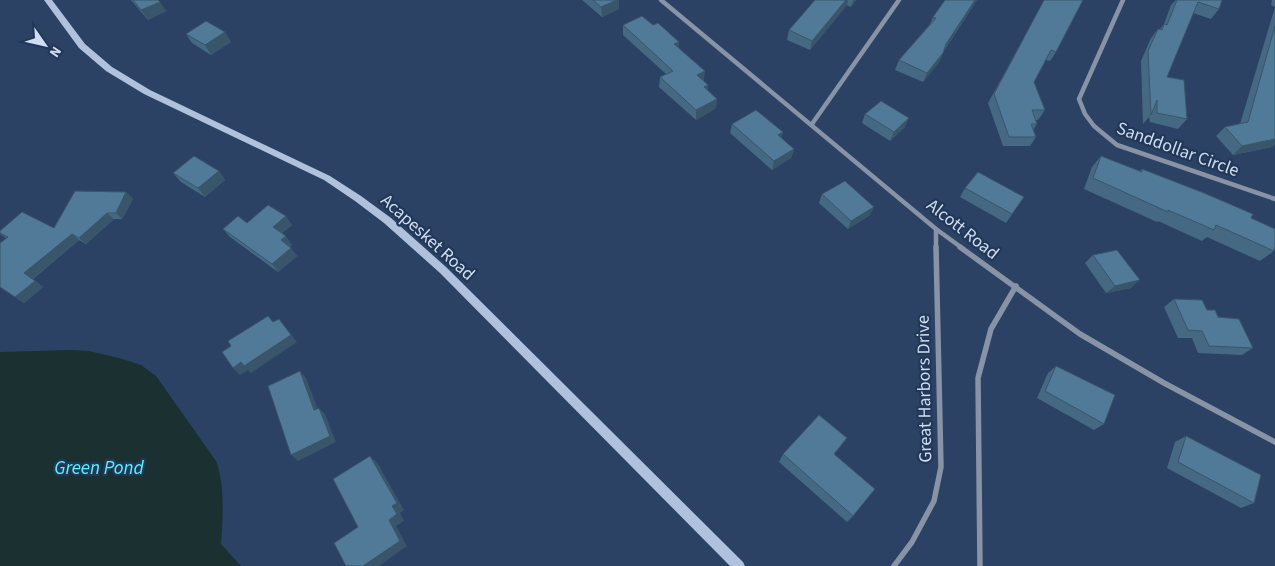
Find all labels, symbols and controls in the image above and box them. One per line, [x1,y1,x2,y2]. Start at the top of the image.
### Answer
north arrow [20,20,70,70]
text: N [44,42,66,61]
street label: Sanddollar Circle [1113,116,1243,183]
street label: Acapesket Road [375,188,480,286]
street label: Alcott Road [921,193,1004,266]
street label: Great Harbors Drive [911,315,938,463]
water label: Green Pond [54,455,145,482]

